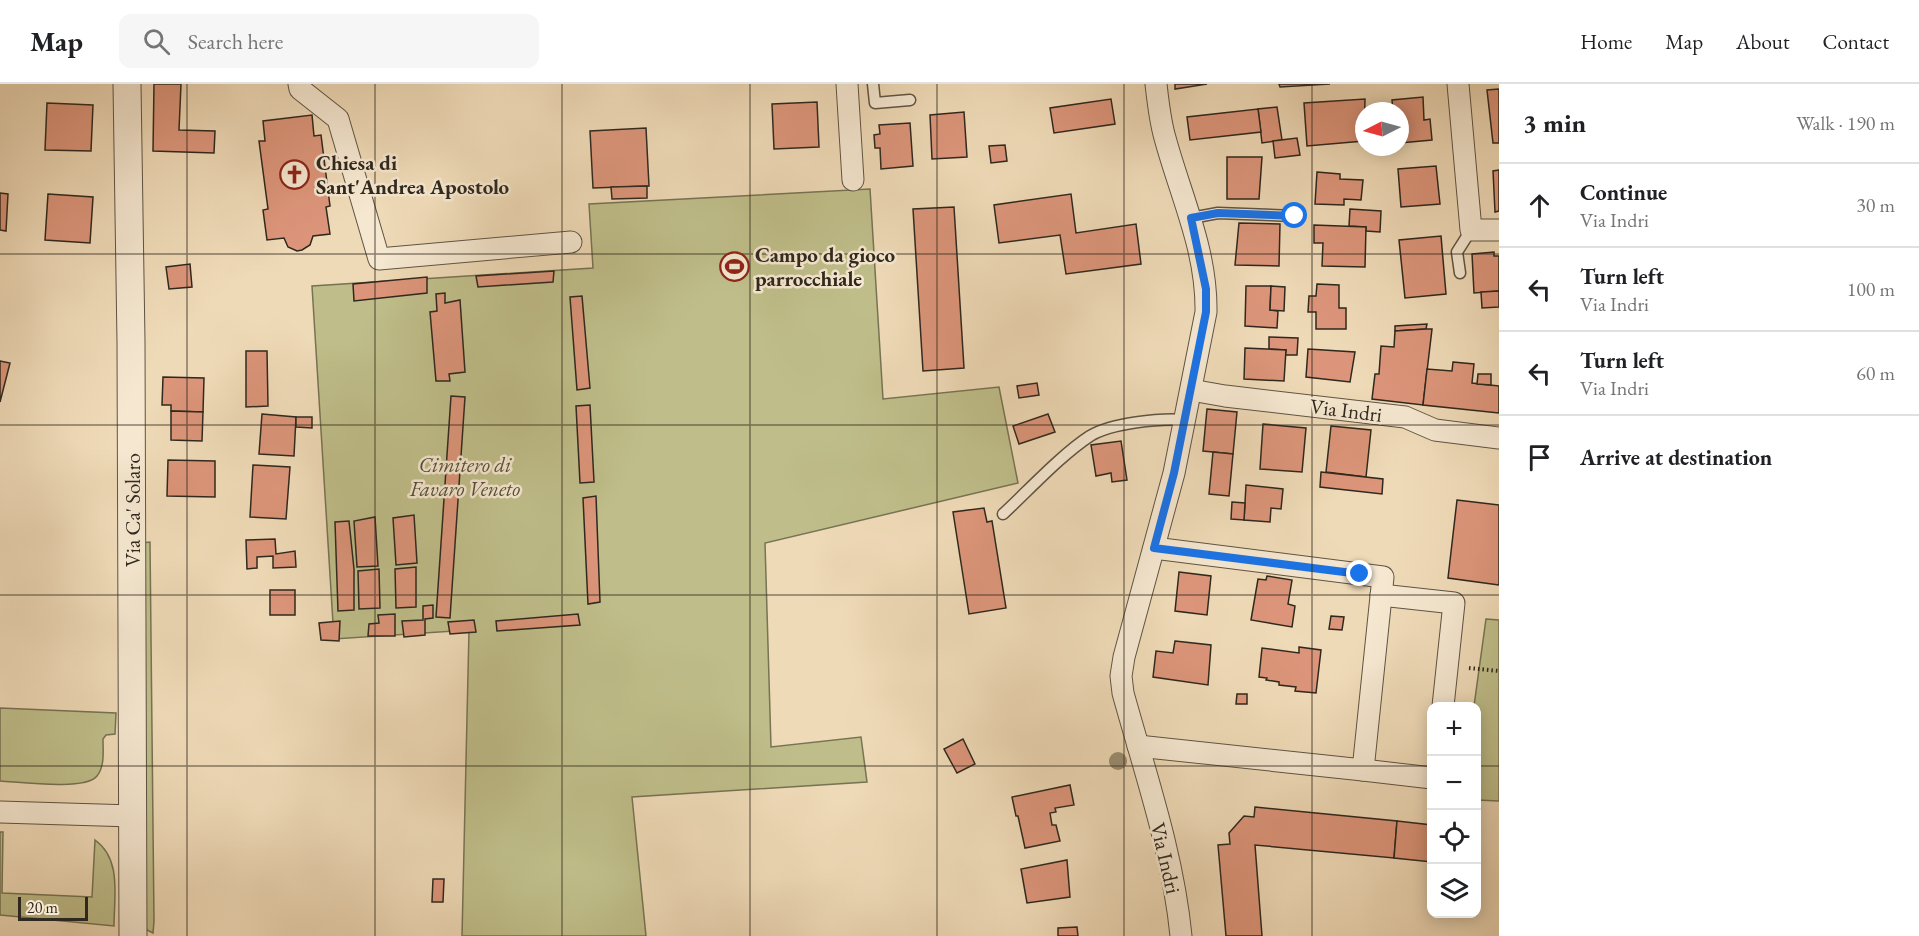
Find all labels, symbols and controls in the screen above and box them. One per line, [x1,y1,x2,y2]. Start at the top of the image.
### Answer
search box [119,14,539,68]
text: Map [30,23,83,59]
icon: search [140,25,173,58]
text: Search here [188,27,283,56]
text: Home [1580,28,1632,55]
text: Map [1665,28,1703,55]
text: About [1736,28,1789,55]
text: Contact [1822,28,1889,55]
north arrow [1355,102,1409,156]
text: 3 min [1523,106,1586,140]
text: Walk · 190 m [1796,110,1895,136]
place label: Chiesa di Sant'Andrea Apostolo [316,149,510,200]
church icon: Chiesa di Sant'Andrea Apostolo [279,158,311,190]
text: Continue [1580,178,1667,207]
icon: ahead [1523,189,1556,222]
text: 30 m [1856,192,1895,218]
route start [1281,202,1307,228]
text: Via Indri [1580,207,1649,233]
place label: Campo da gioco parrocchiale [755,241,895,292]
sports icon: Campo da gioco parrocchiale [718,250,750,282]
text: Turn left [1580,262,1664,291]
icon: left [1523,273,1556,306]
text: 100 m [1847,276,1895,302]
text: Via Indri [1580,291,1649,317]
text: Turn left [1580,346,1664,375]
icon: left [1523,357,1556,390]
text: 60 m [1856,360,1895,386]
text: Via Indri [1580,375,1649,401]
street label: Via Indri [1308,392,1384,428]
icon: arrive [1523,441,1556,474]
text: Arrive at destination [1580,443,1772,472]
park label: Cimitero di Favaro Veneto [409,451,520,502]
street label: Via Ca' Solaro [119,453,146,567]
route end [1346,560,1372,586]
map controls [1427,702,1481,918]
button: + [1427,702,1481,756]
button: − [1427,756,1481,810]
button: locate [1427,810,1481,864]
street label: Via Indri [1145,820,1187,896]
button: layers [1427,864,1481,918]
scale bar [18,894,88,922]
text: 20 m [27,897,58,918]

